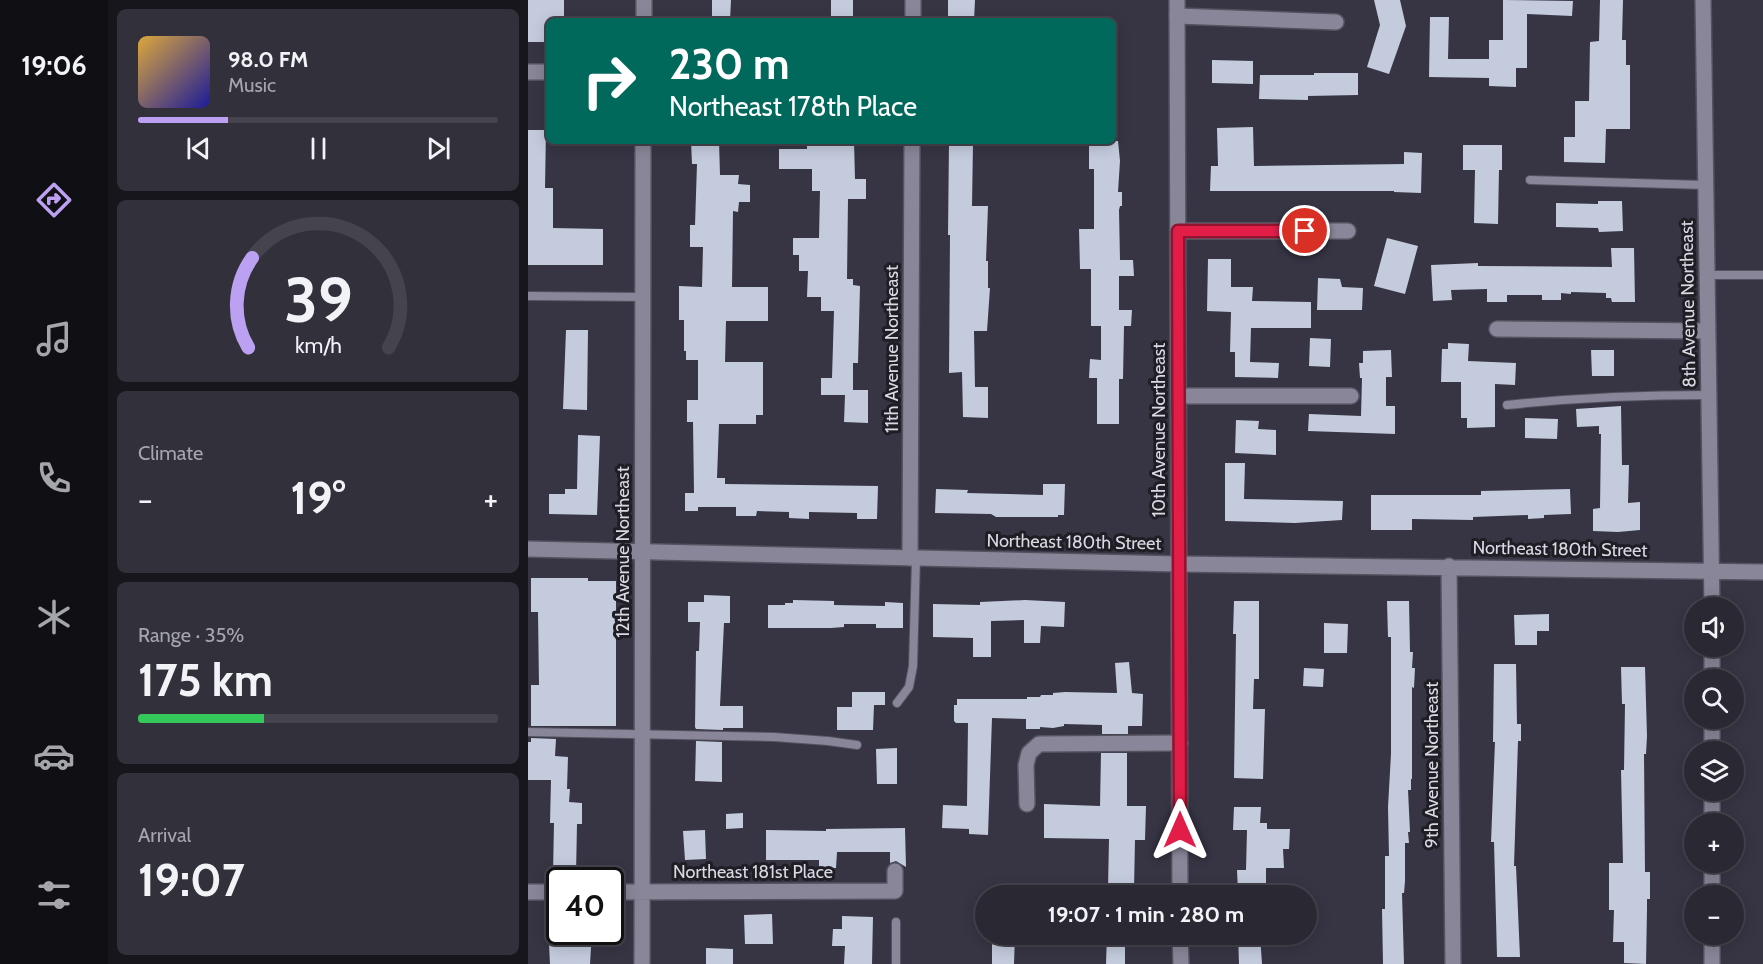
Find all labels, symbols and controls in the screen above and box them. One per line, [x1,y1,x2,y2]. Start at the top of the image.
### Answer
text: 230 m [669,38,789,90]
icon: right [570,42,648,120]
text: 98.0 FM [228,46,308,73]
text: 19:06 [21,49,87,82]
text: Music [228,73,276,97]
text: Northeast 178th Place [669,90,917,123]
icon: previous [182,132,215,165]
icon: pause [302,132,335,165]
icon: next [422,132,455,165]
icon: directions [33,179,75,221]
pin [1279,205,1330,256]
icon: arrive [1288,214,1321,247]
street label: 8th Avenue Northeast [1676,220,1700,388]
text: 39 [284,262,352,338]
street label: 11th Avenue Northeast [881,265,903,433]
icon: music [33,318,75,360]
text: km/h [295,332,341,358]
street label: 10th Avenue Northeast [1148,343,1170,517]
text: Climate [138,441,203,465]
icon: phone [33,457,75,499]
street label: 12th Avenue Northeast [612,466,634,638]
text: 19° [291,471,345,525]
text: − [138,479,153,519]
text: + [483,479,498,519]
street label: Northeast 180th Street [986,529,1162,555]
street label: Northeast 180th Street [1472,536,1648,562]
icon: climate [33,596,75,638]
map controls [1684,597,1744,945]
button: sound [1684,597,1744,657]
text: Range · 35% [138,623,244,647]
text: 175 km [138,653,273,707]
button: search [1684,669,1744,729]
street label: 9th Avenue Northeast [1421,682,1443,848]
icon: car [33,735,75,777]
button: layers [1684,741,1744,801]
position arrow [1148,798,1212,862]
button: + [1684,813,1744,873]
text: Arrival [138,823,191,847]
text: 19:07 [138,853,245,907]
street label: Northeast 181st Place [673,861,833,883]
speed limit sign: 40 [546,867,624,945]
icon: filters [33,874,75,916]
button: − [1684,885,1744,945]
text: 19:07 · 1 min · 280 m [1048,901,1244,928]

